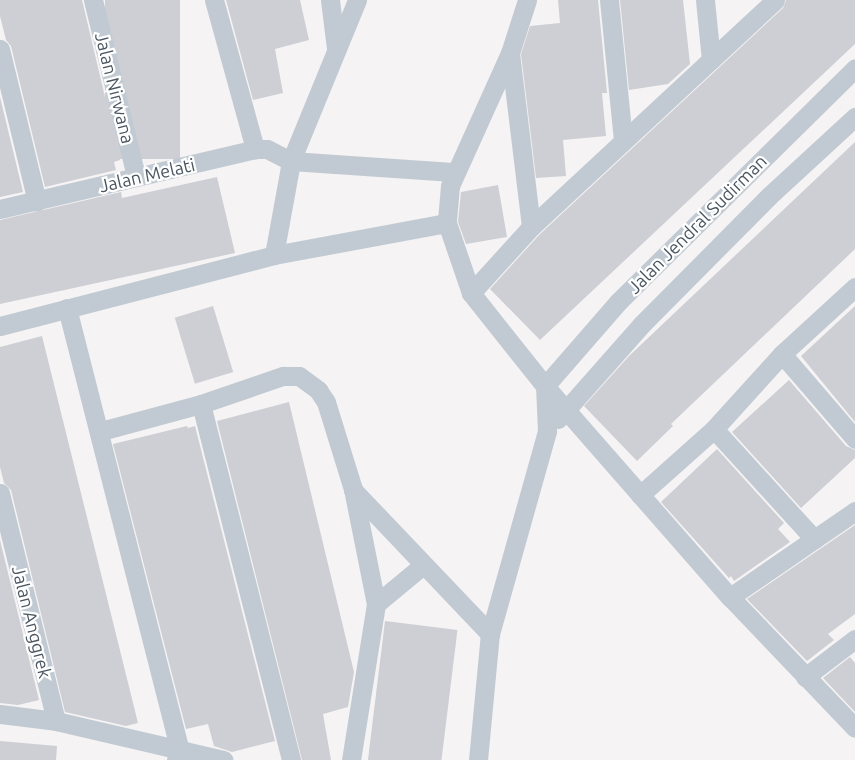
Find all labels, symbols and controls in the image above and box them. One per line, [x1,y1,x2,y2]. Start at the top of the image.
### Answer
street label: Jalan Nirwana [91,30,139,146]
street label: Jalan Jendral Sudirman [623,150,771,298]
street label: Jalan Melati [97,154,197,196]
street label: Jalan Anggrek [8,564,56,680]

